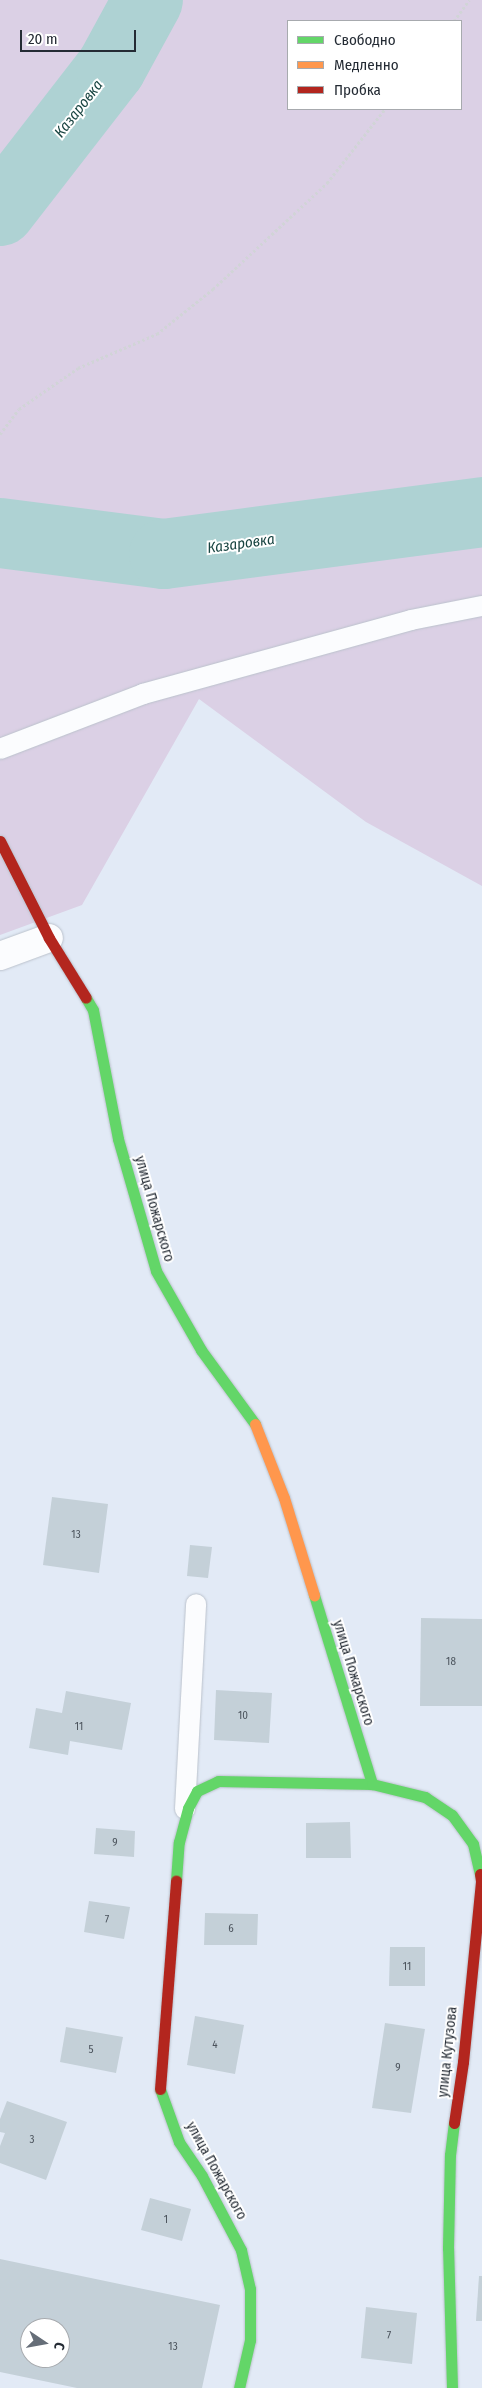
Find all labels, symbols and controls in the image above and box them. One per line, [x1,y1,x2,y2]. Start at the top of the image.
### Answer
scale bar [22,20,139,52]
legend [287,20,462,110]
text: 20 m [28,30,58,48]
text: Свободно [334,31,396,49]
text: Медленно [334,56,399,74]
water label: Казаровка [51,77,107,141]
text: Пробка [334,81,381,99]
water label: Казаровка [206,530,276,558]
street label: улица Пожарского [131,1154,177,1264]
house number: 13 [71,1528,81,1542]
street label: улица Пожарского [329,1618,377,1728]
house number: 18 [446,1655,456,1669]
house number: 10 [238,1709,248,1723]
house number: 11 [75,1720,83,1734]
house number: 9 [112,1836,118,1850]
house number: 7 [105,1913,109,1927]
house number: 6 [228,1922,234,1936]
house number: 11 [403,1960,411,1974]
street label: улица Кутузова [435,2006,461,2098]
house number: 4 [212,2038,218,2052]
house number: 5 [88,2043,94,2057]
house number: 9 [395,2061,401,2075]
street label: улица Пожарского [182,2119,250,2223]
house number: 3 [30,2133,34,2147]
house number: 1 [164,2213,168,2227]
north arrow [20,2318,70,2368]
house number: 7 [387,2329,391,2343]
house number: 13 [168,2340,178,2354]
text: С [50,2341,68,2351]

